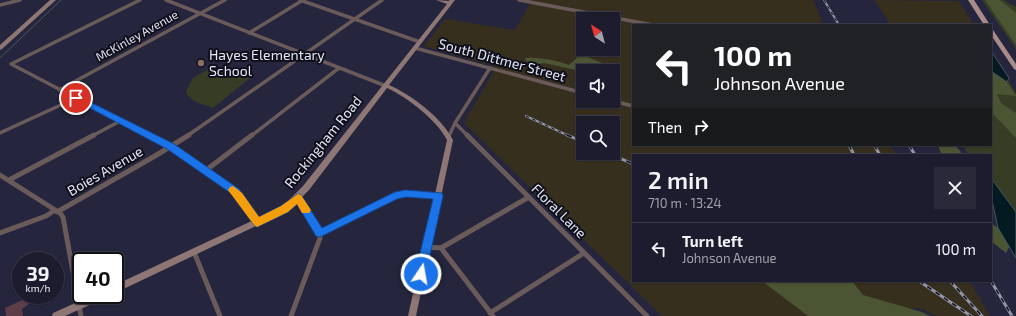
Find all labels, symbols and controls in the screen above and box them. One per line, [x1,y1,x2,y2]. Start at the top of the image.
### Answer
street label: McKinley Avenue [93,7,180,64]
north arrow [576,12,620,56]
map controls [576,12,620,160]
street label: South Dittmer Street [437,34,568,85]
text: 100 m [714,38,792,72]
icon: left [648,40,700,92]
place label: Hayes Elementary School [209,46,325,79]
marker: Hayes Elementary School [196,58,206,68]
button: sound [576,64,620,108]
text: Johnson Avenue [714,72,845,94]
pin [59,81,93,115]
icon: arrive [65,87,87,109]
street label: Rockingham Road [280,92,365,191]
button: search [576,116,620,160]
icon: right [690,116,712,138]
text: Then [648,118,682,136]
street label: Boies Avenue [64,142,146,199]
text: 2 min [648,165,709,194]
button: close [934,167,976,209]
street label: Floral Lane [528,180,590,242]
text: 710 m · 13:24 [648,195,722,211]
text: Turn left [682,232,743,250]
icon: left [648,238,670,260]
text: 100 m [935,240,976,258]
text: Johnson Avenue [682,250,777,266]
speed limit sign: 40 [72,252,124,304]
position arrow [400,253,442,295]
text: 39 [26,261,50,285]
text: km/h [26,282,50,294]

